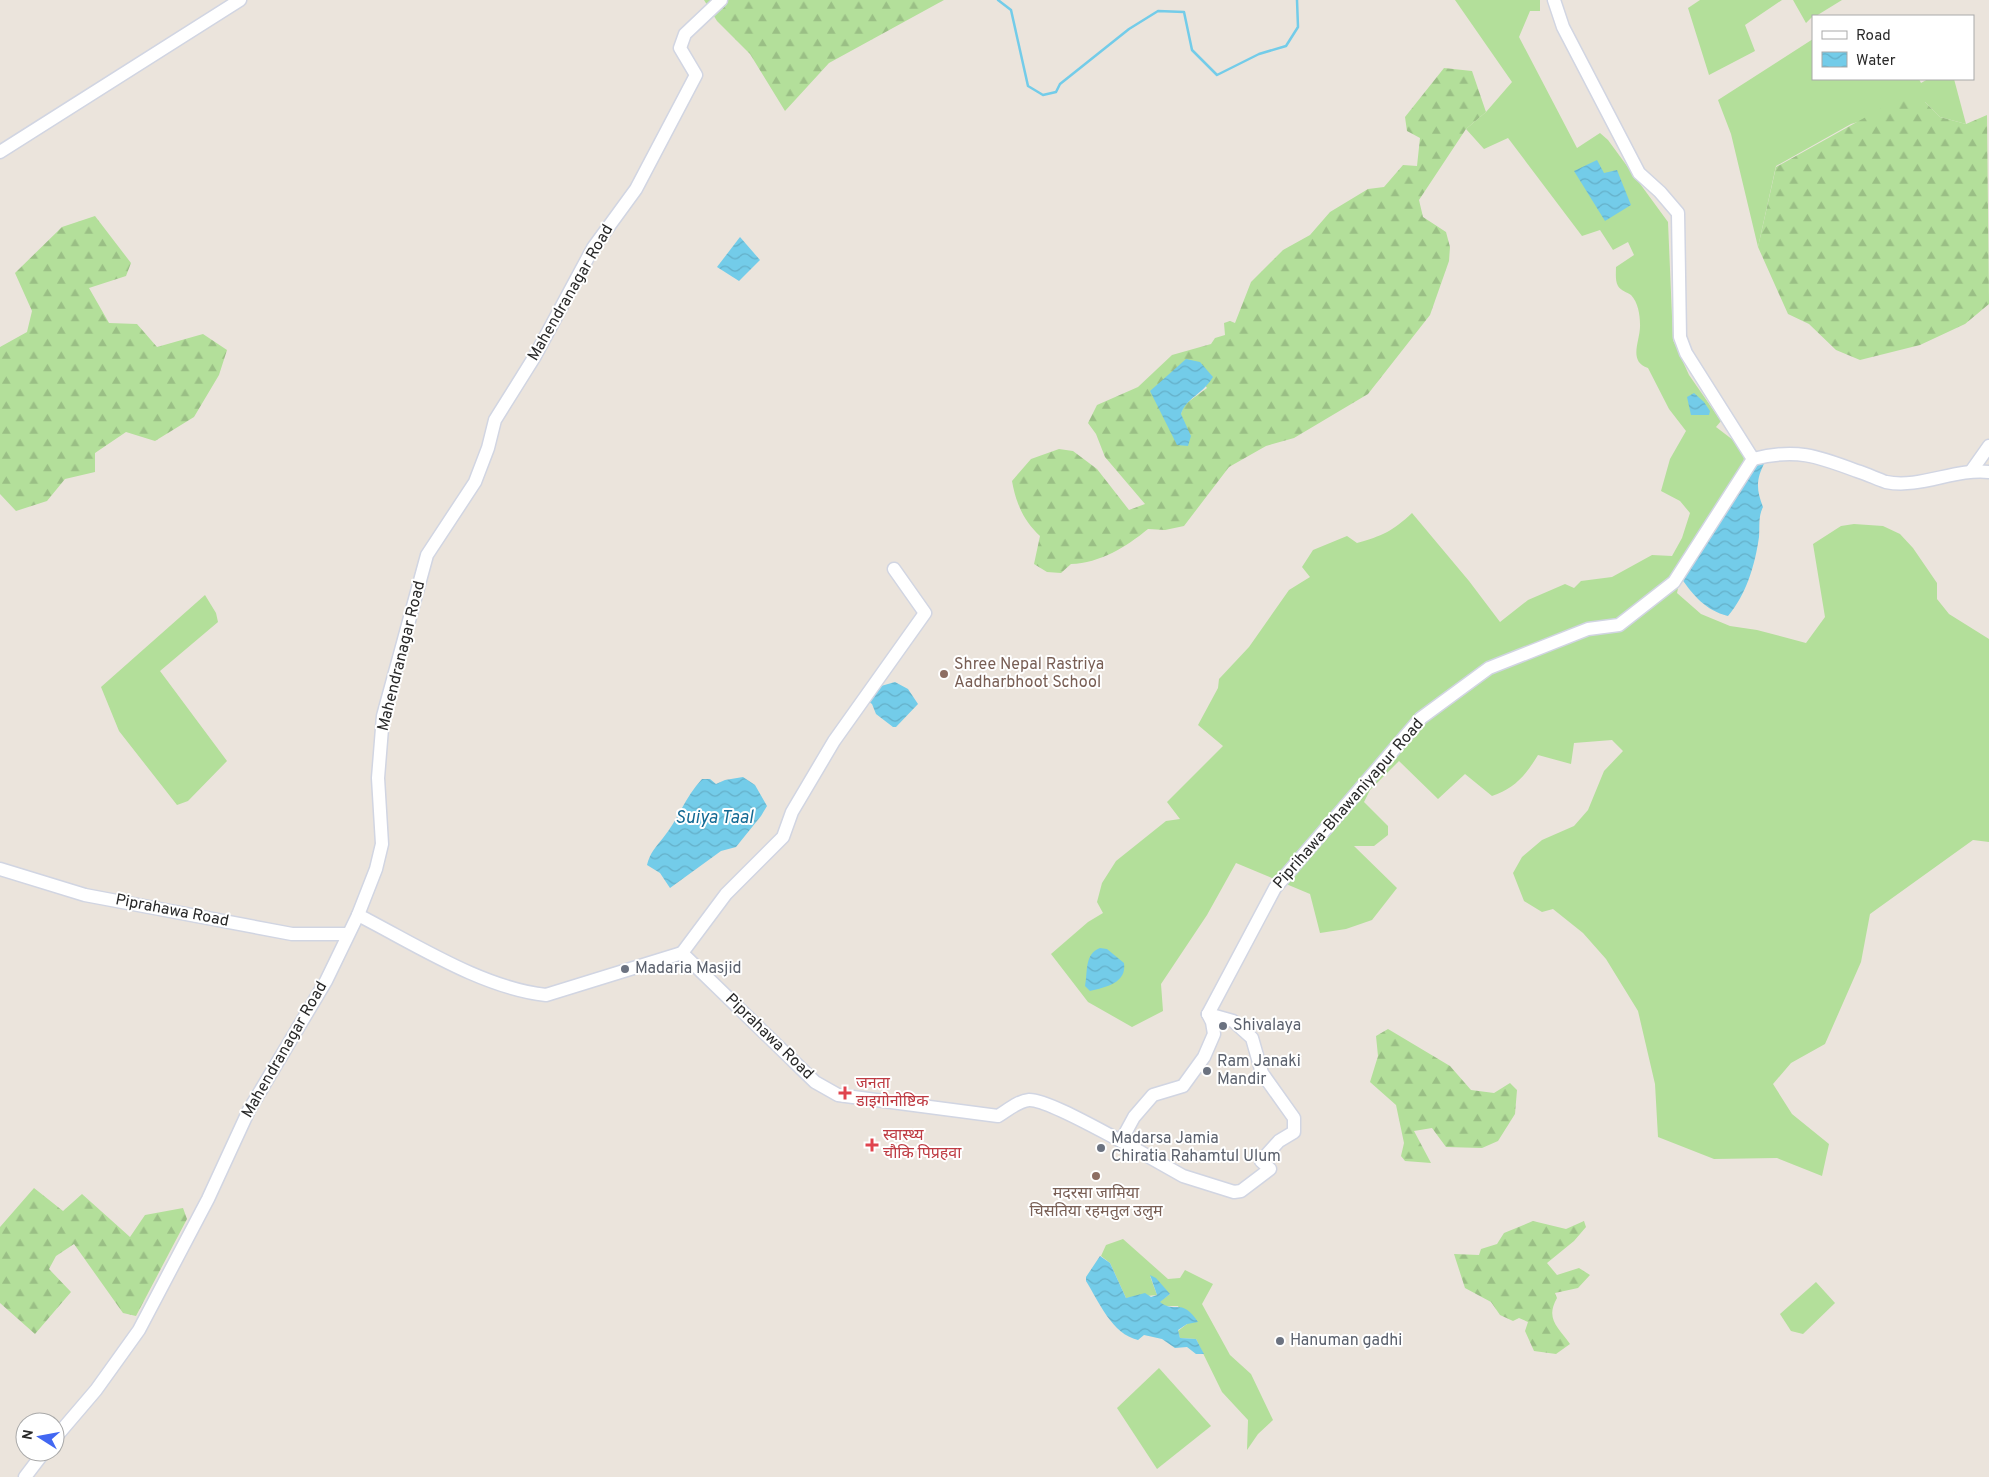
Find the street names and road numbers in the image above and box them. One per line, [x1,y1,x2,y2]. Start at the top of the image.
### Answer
street label: Mahendranagar Road [524,221,618,365]
street label: Mahendranagar Road [374,579,430,733]
street label: Piprihawa-Bhawaniyapur Road [1270,715,1428,893]
street label: Piprahawa Road [114,890,230,932]
street label: Mahendranagar Road [238,978,332,1122]
street label: Piprahawa Road [721,990,817,1084]

